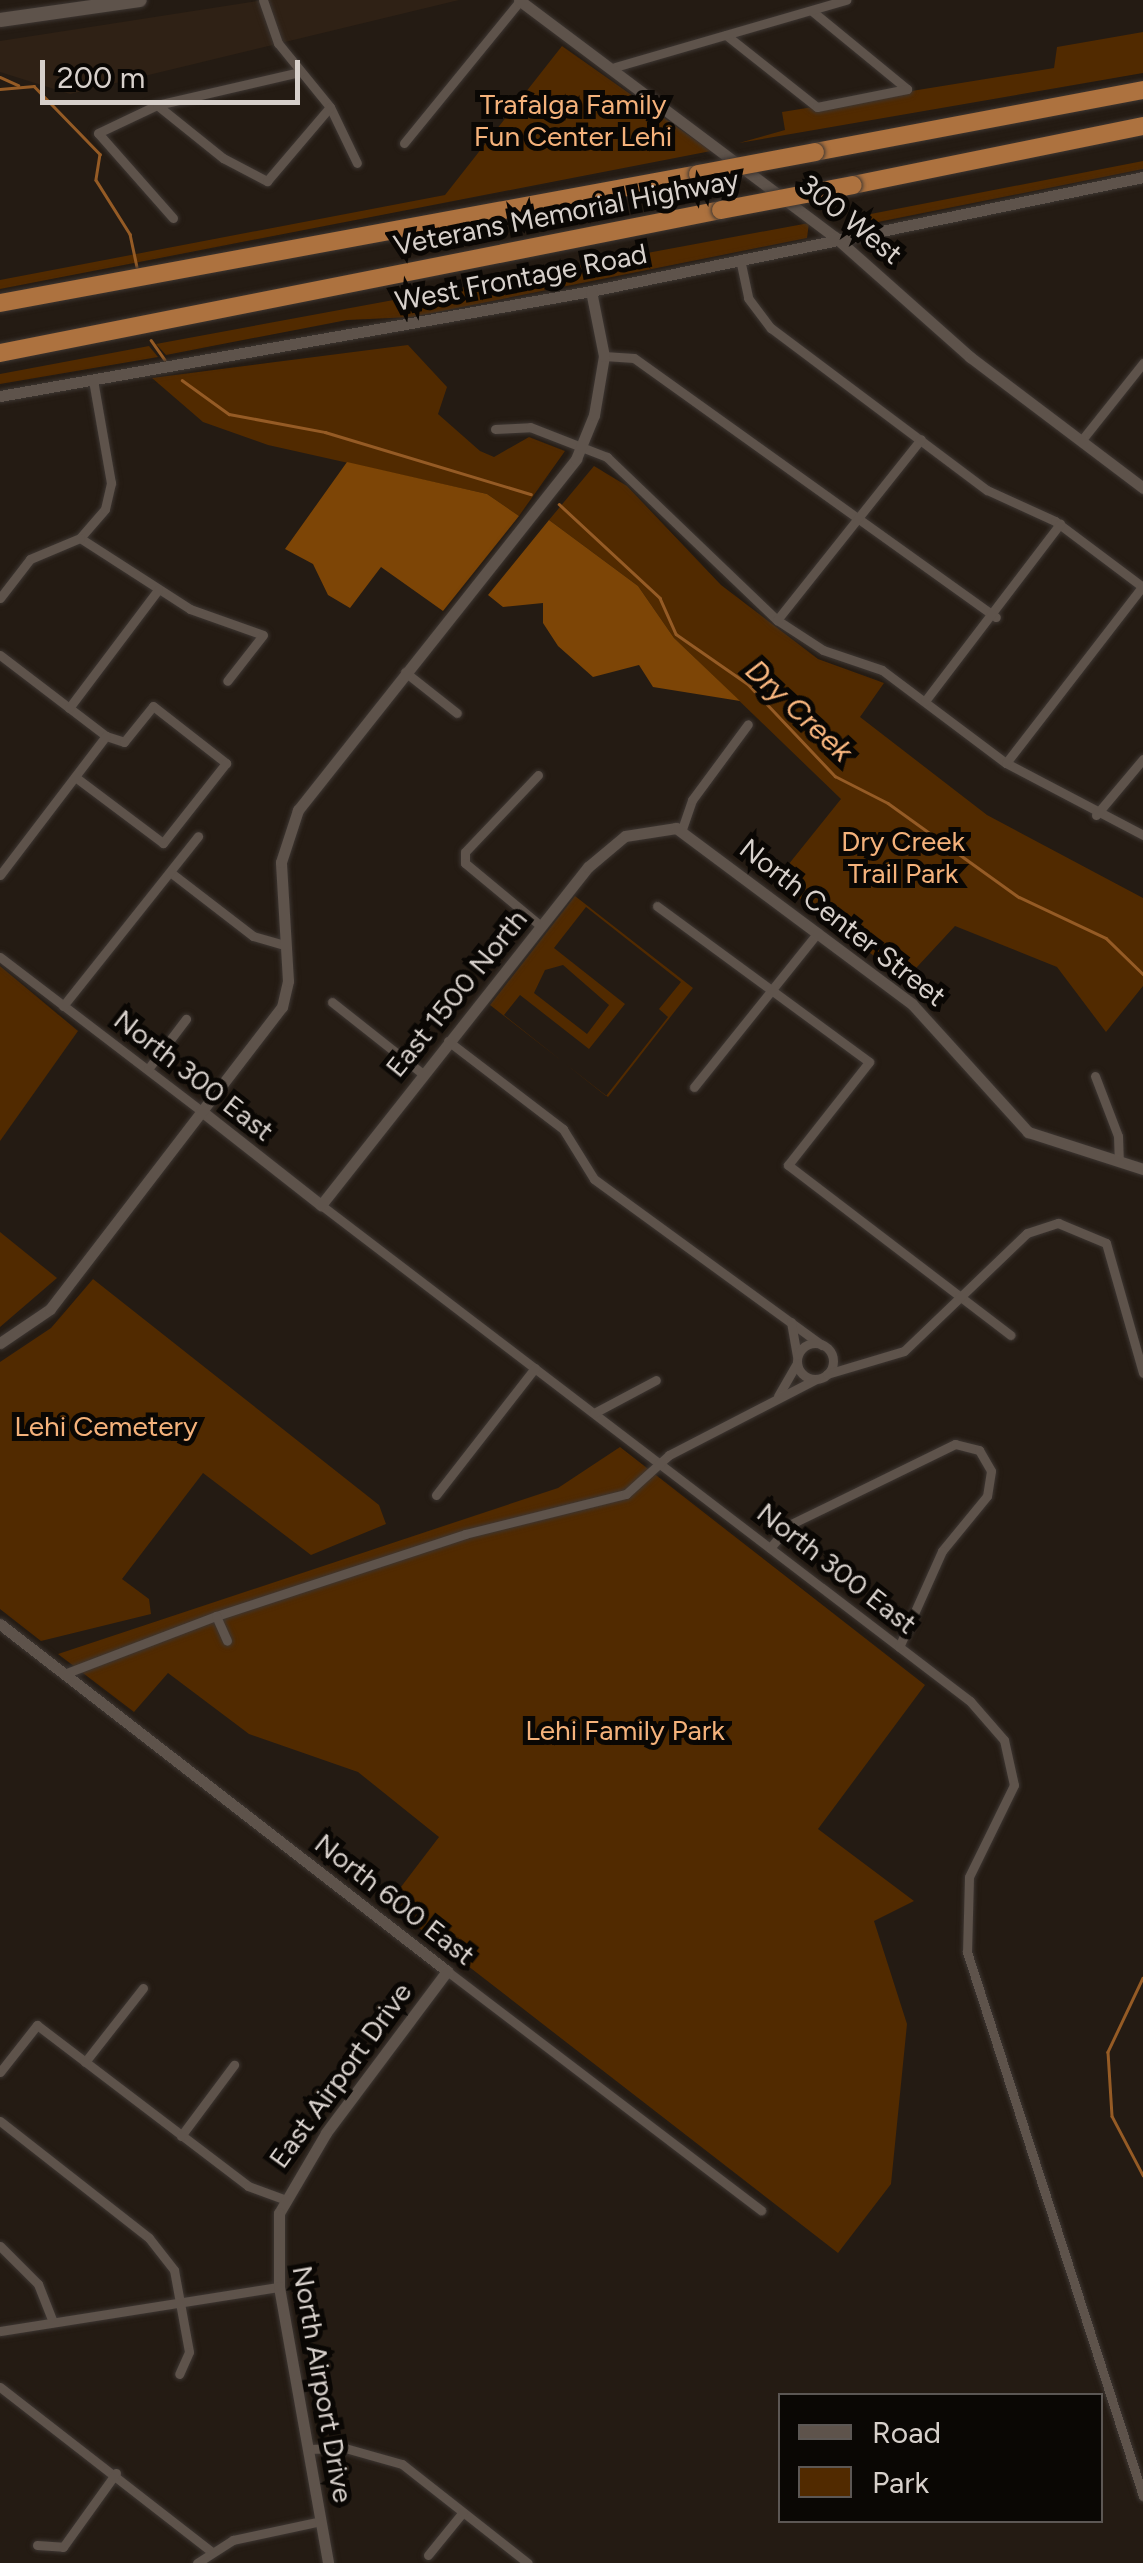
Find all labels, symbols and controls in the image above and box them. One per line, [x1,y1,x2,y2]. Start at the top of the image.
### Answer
scale bar [45,40,305,102]
text: 200 m [57,59,145,96]
park label: Trafalga Family Fun Center Lehi [474,87,672,153]
street label: Veterans Memorial Highway [391,162,741,262]
street label: 300 West [793,167,909,271]
street label: West Frontage Road [392,236,650,318]
water label: Dry Creek [738,652,860,770]
park label: Dry Creek Trail Park [841,824,965,890]
street label: North Center Street [733,831,953,1013]
street label: East 1500 North [378,903,534,1083]
street label: North 300 East [108,1002,280,1148]
park label: Lehi Cemetery [14,1409,198,1443]
street label: North 300 East [751,1495,923,1641]
park label: Lehi Family Park [525,1713,725,1747]
street label: North 600 East [308,1826,482,1972]
street label: East Airport Drive [262,1976,418,2174]
street label: North Airport Drive [286,2263,360,2505]
legend [778,2393,1103,2523]
text: Road [872,2414,941,2451]
text: Park [872,2464,929,2501]

